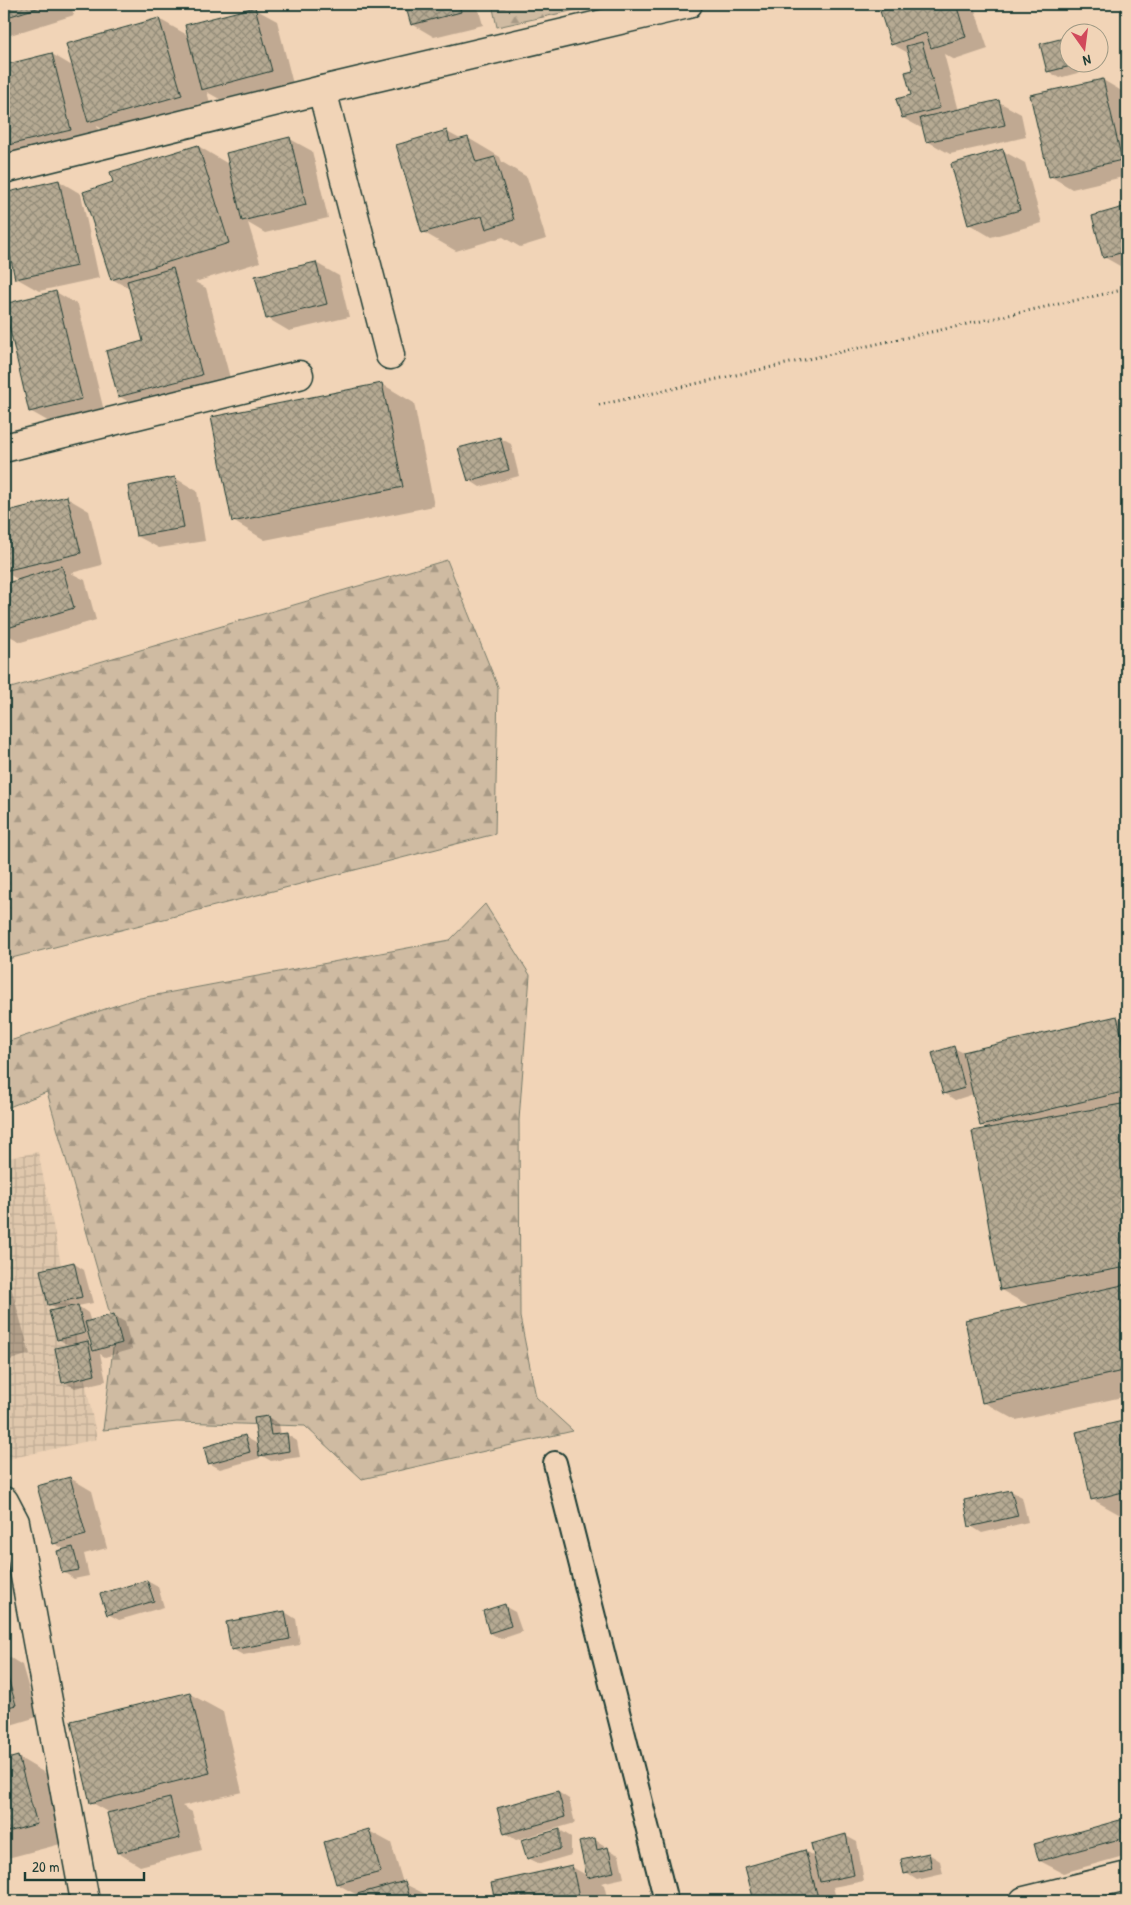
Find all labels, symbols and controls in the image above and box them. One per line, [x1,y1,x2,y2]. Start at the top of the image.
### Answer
north arrow [1058,22,1108,72]
text: N [1081,51,1093,71]
scale bar [25,1850,144,1882]
text: 20 m [32,1856,59,1877]

